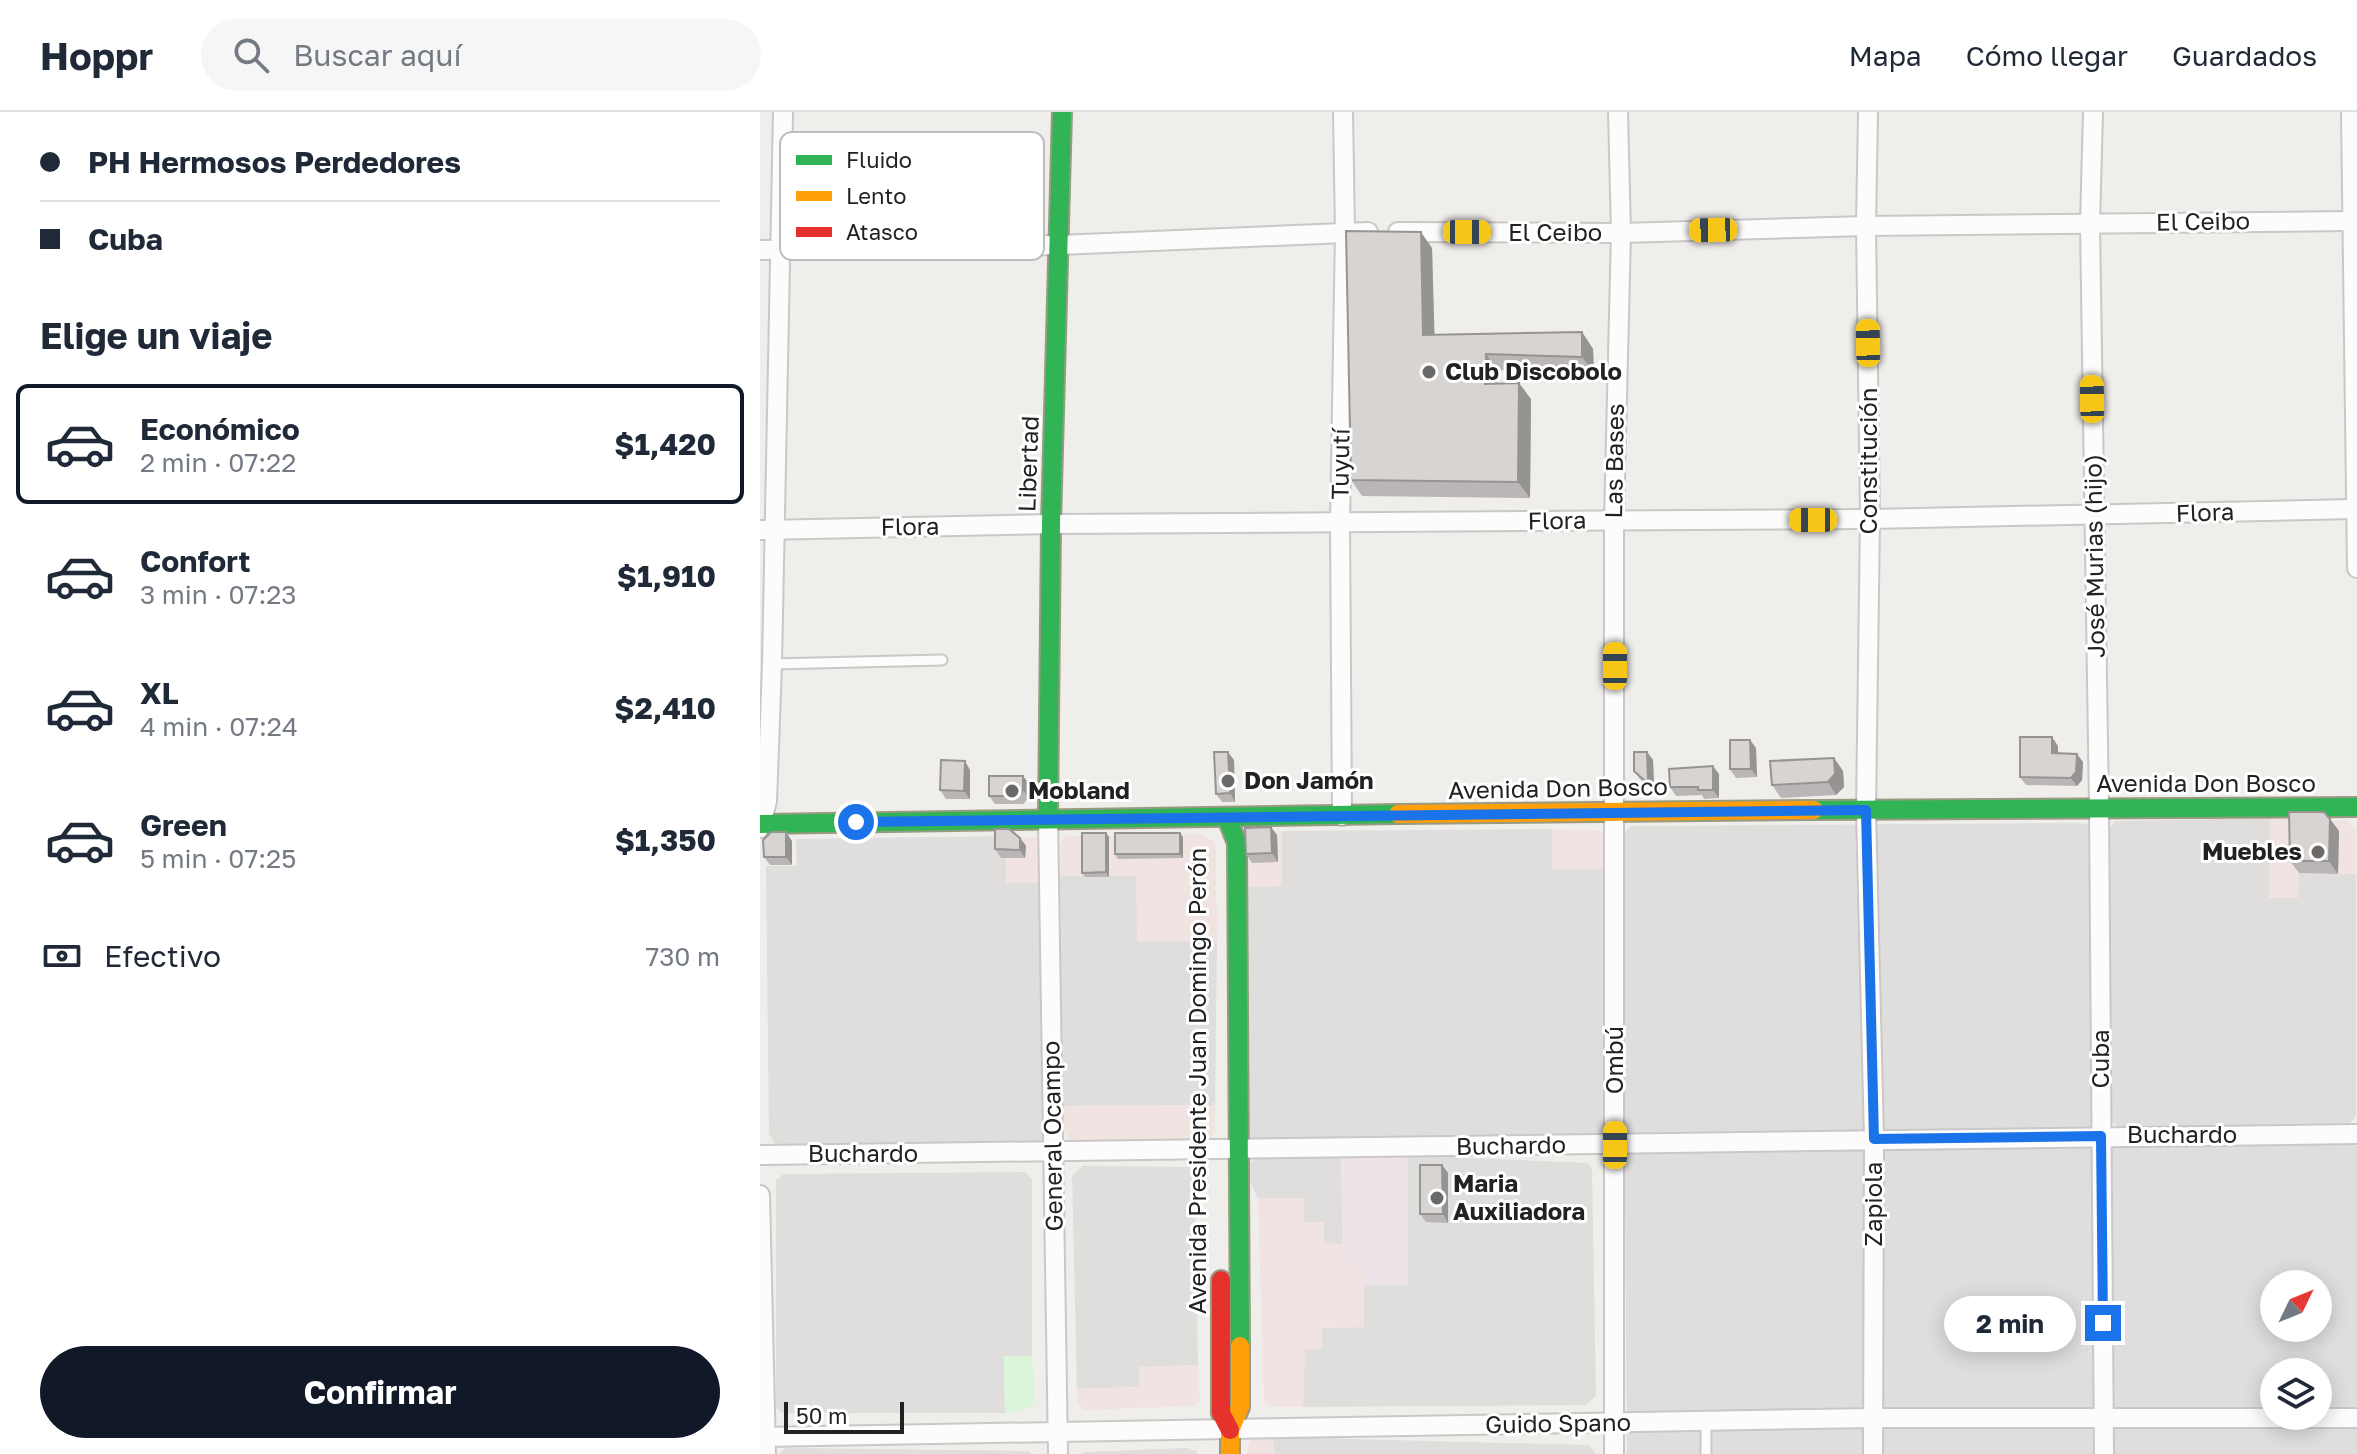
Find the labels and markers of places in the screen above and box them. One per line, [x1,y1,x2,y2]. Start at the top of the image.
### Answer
place label: Club Discobolo [1445,356,1622,385]
marker: Club Discobolo [1420,363,1438,381]
place label: Don Jamón [1244,765,1374,794]
marker: Don Jamón [1219,772,1237,790]
place label: Mobland [1028,775,1130,804]
marker: Mobland [1003,782,1021,800]
place label: Muebles [2202,836,2302,865]
marker: Muebles [2309,843,2327,861]
place label: Maria Auxiliadora [1453,1168,1585,1225]
marker: Maria Auxiliadora [1428,1189,1446,1207]

